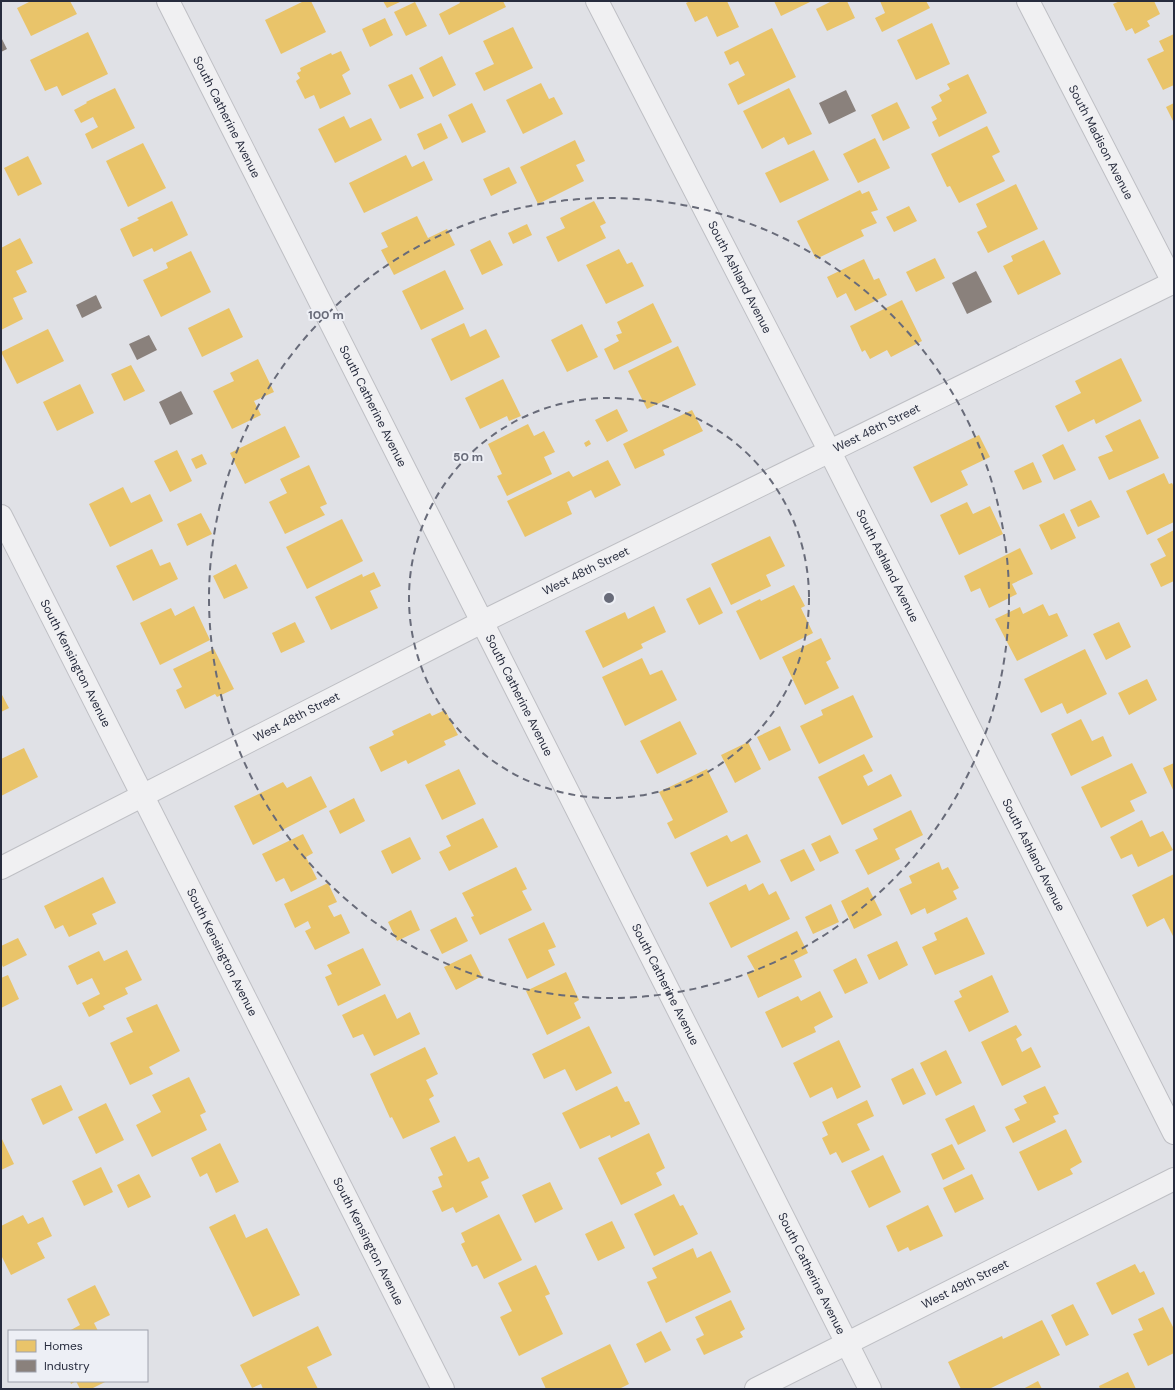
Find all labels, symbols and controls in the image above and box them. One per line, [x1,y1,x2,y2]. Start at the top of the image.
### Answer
street label: South Catherine Avenue [189,53,264,181]
street label: South Madison Avenue [1065,82,1137,203]
street label: South Ashland Avenue [704,218,776,336]
text: 100 m [308,307,344,323]
street label: South Catherine Avenue [335,343,410,470]
street label: West 48th Street [831,400,923,456]
text: 50 m [453,449,483,465]
street label: South Ashland Avenue [852,507,923,625]
street label: West 48th Street [540,543,632,599]
centre of rings [602,591,616,605]
street label: South Kensington Avenue [36,597,115,730]
street label: South Catherine Avenue [482,632,557,759]
street label: West 48th Street [251,688,343,746]
street label: South Ashland Avenue [998,796,1069,914]
street label: South Kensington Avenue [183,886,261,1019]
street label: South Catherine Avenue [628,921,703,1048]
street label: South Kensington Avenue [329,1175,407,1308]
street label: South Catherine Avenue [774,1210,849,1337]
street label: West 49th Street [919,1255,1012,1312]
legend [8,1330,148,1382]
text: Homes [44,1338,83,1354]
text: Industry [44,1358,90,1374]

